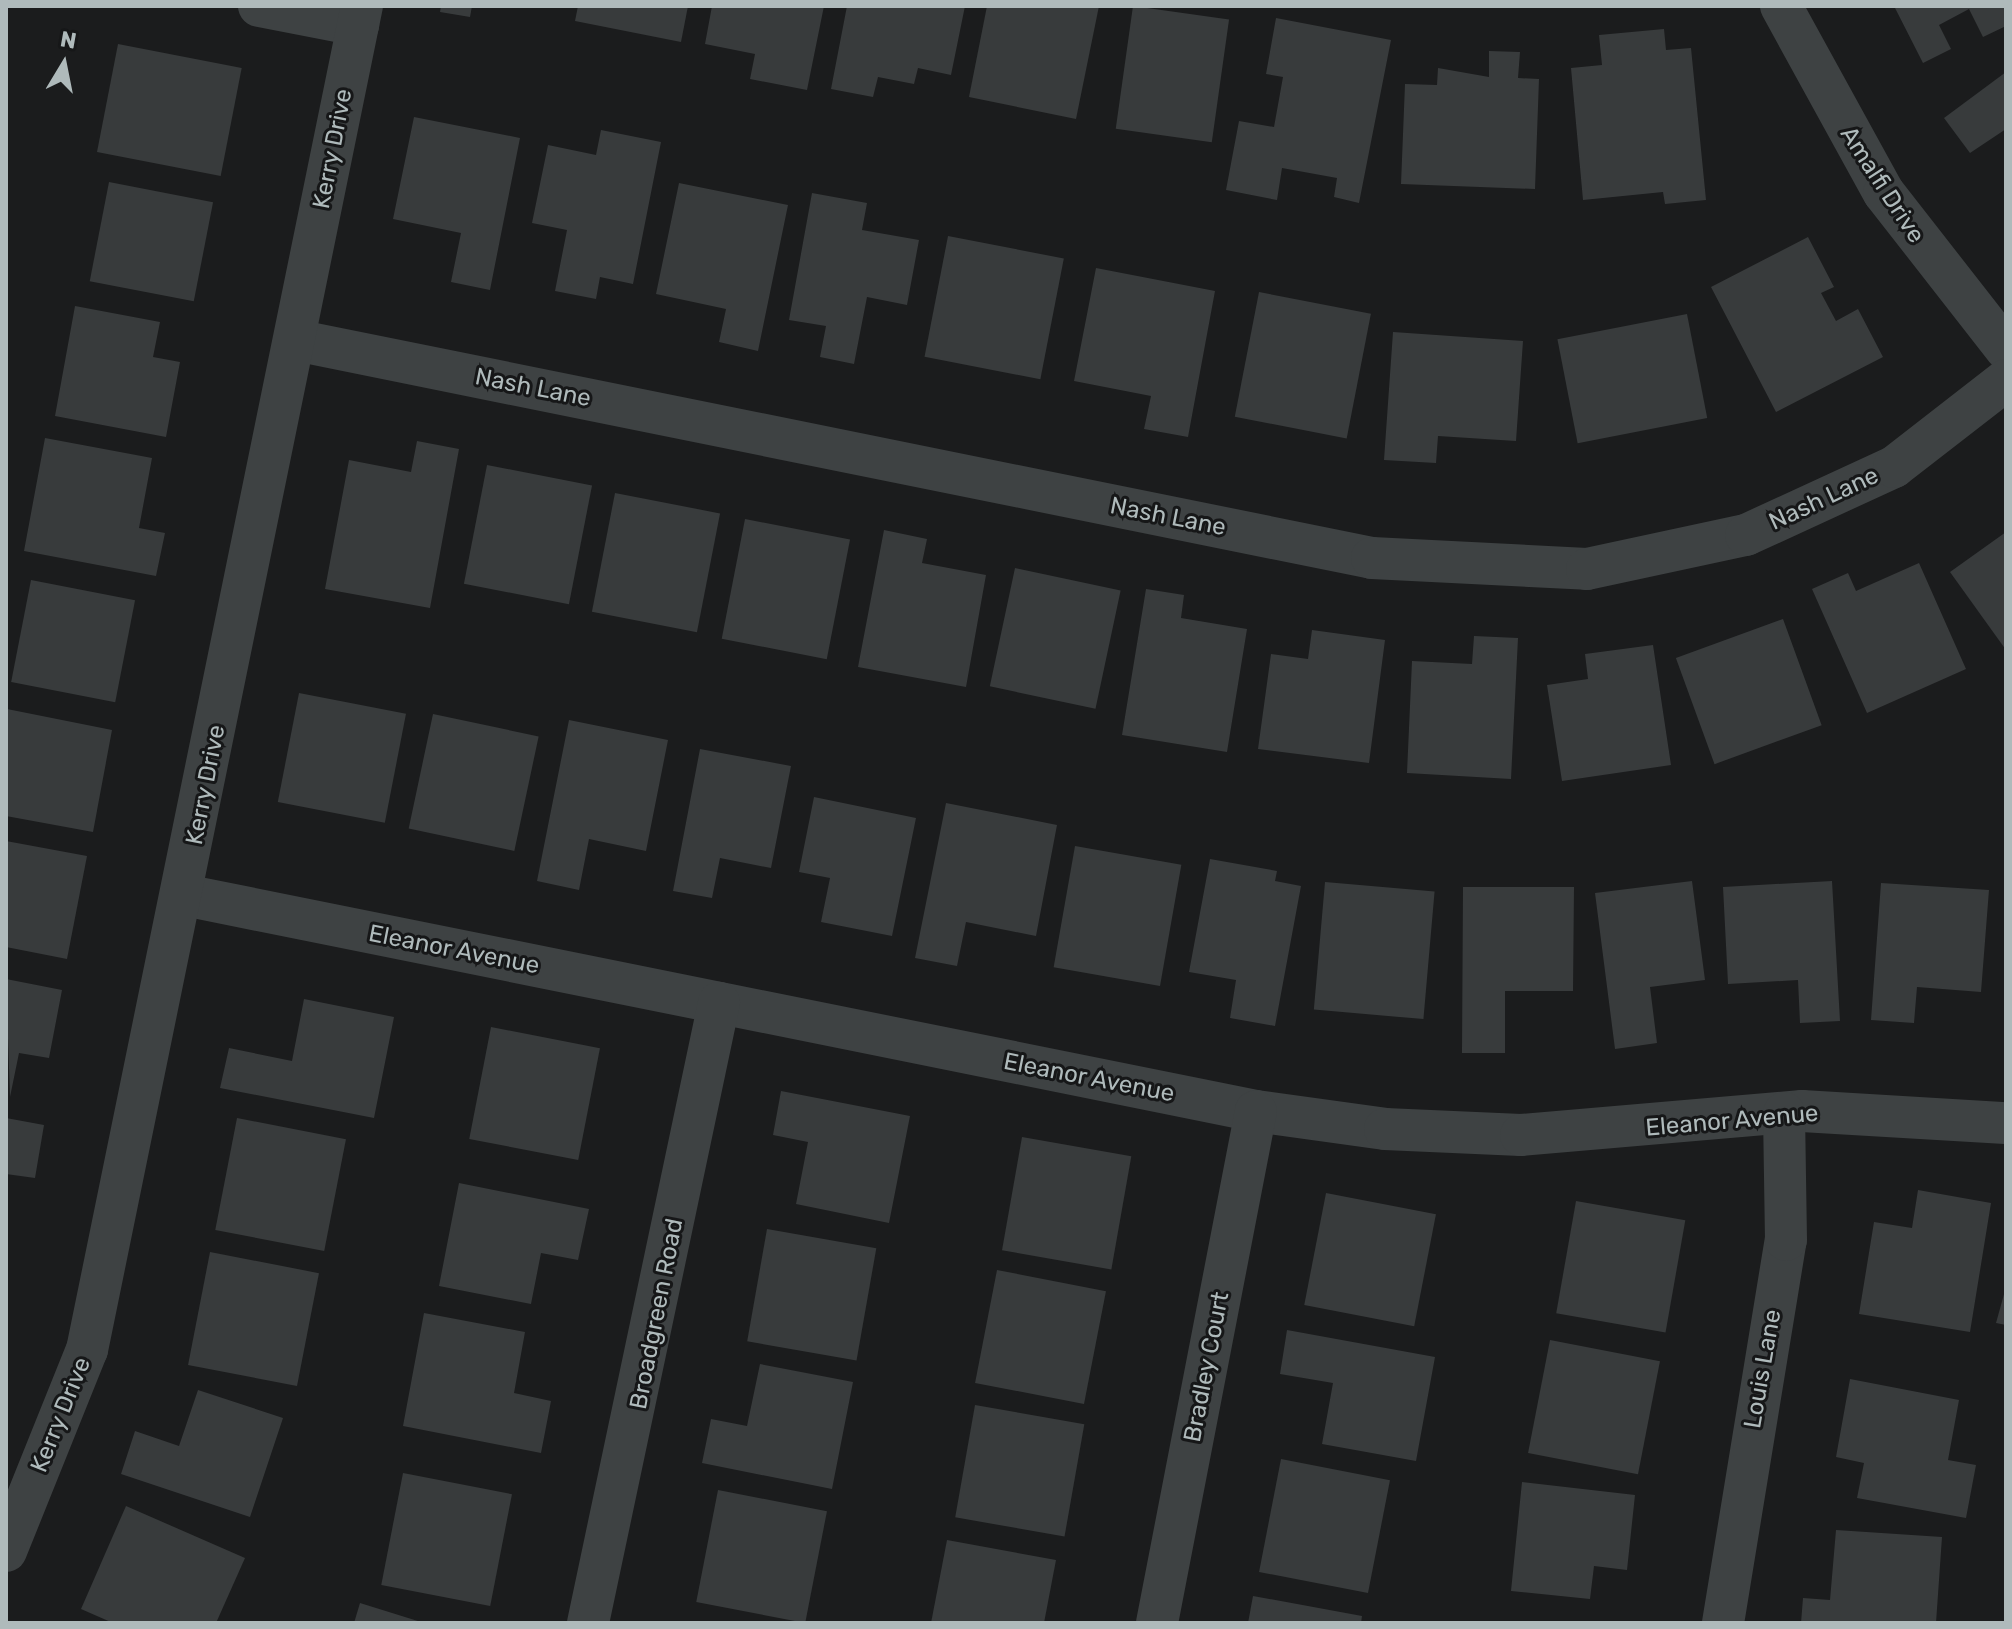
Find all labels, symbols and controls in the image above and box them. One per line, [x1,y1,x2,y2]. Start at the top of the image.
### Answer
north arrow [24,24,104,104]
text: N [58,25,78,55]
street label: Kerry Drive [307,86,359,212]
street label: Amalfi Drive [1834,121,1930,249]
street label: Nash Lane [473,363,593,413]
street label: Nash Lane [1765,461,1883,537]
street label: Nash Lane [1108,492,1228,542]
street label: Kerry Drive [180,722,232,848]
street label: Eleanor Avenue [366,919,542,981]
street label: Eleanor Avenue [1001,1047,1177,1109]
street label: Eleanor Avenue [1644,1099,1820,1143]
street label: Broadgreen Road [624,1216,690,1412]
street label: Bradley Court [1178,1289,1236,1445]
street label: Louis Lane [1738,1307,1788,1431]
street label: Kerry Drive [25,1353,97,1477]

